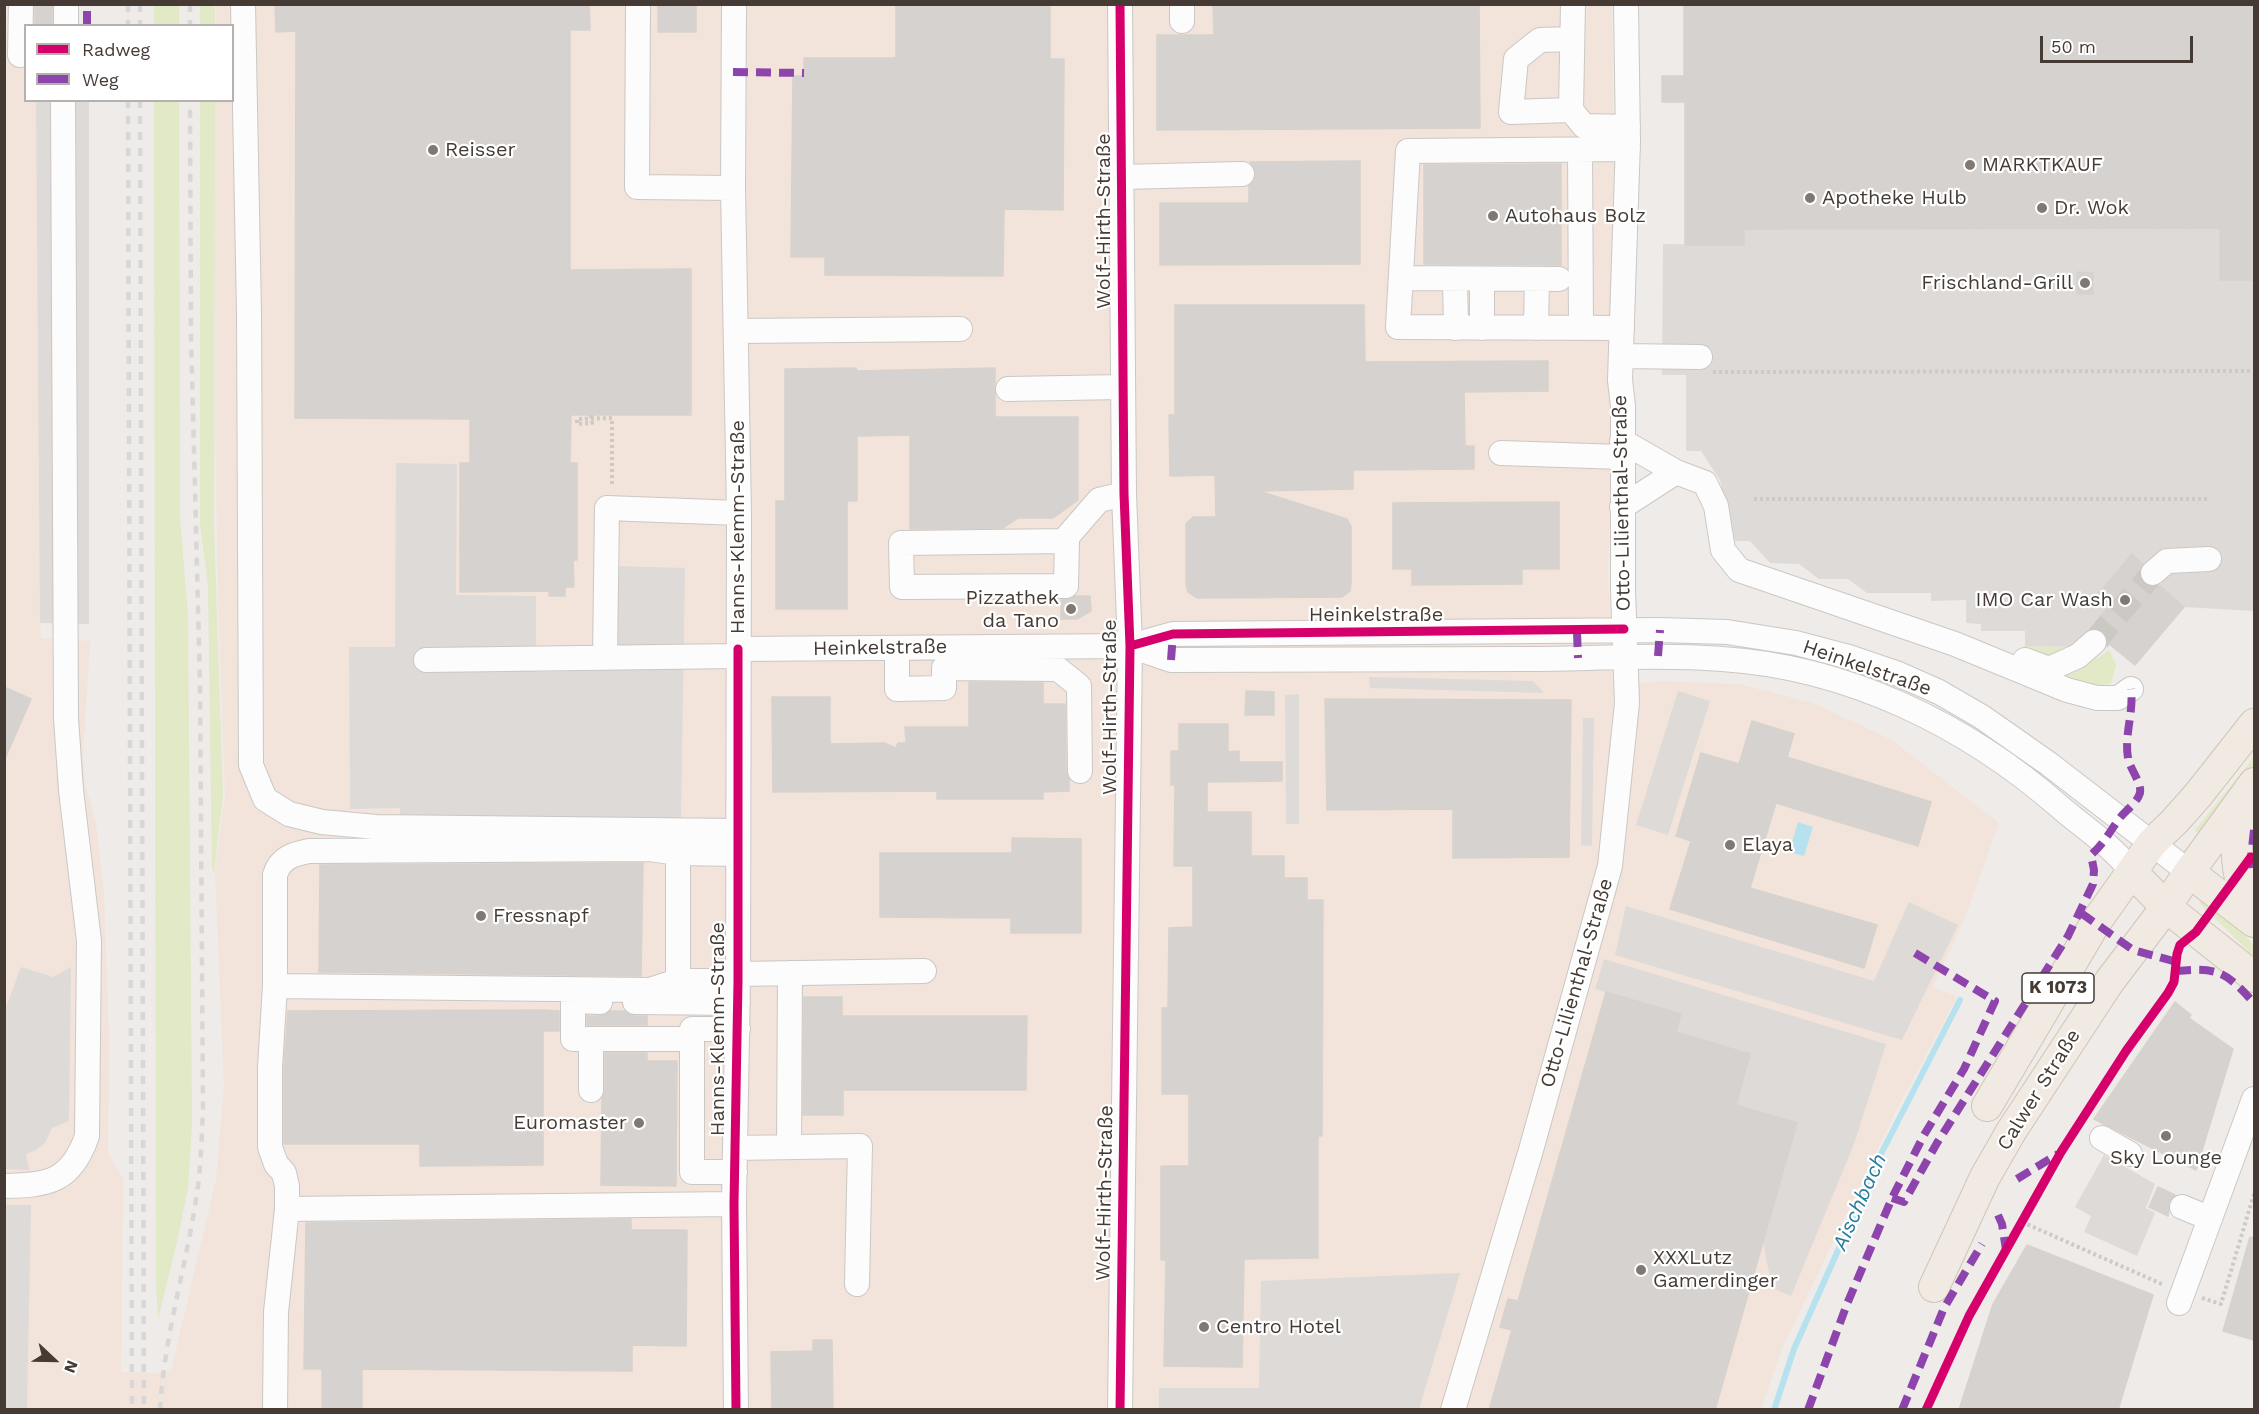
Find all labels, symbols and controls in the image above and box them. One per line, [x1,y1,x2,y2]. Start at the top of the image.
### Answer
legend [24,24,234,102]
scale bar [2043,24,2196,62]
text: 50 m [2051,36,2096,57]
text: Radweg [82,39,150,60]
text: Weg [82,69,119,90]
street label: Wolf-Hirth-Straße [1092,133,1116,309]
place label: Reisser [445,138,516,162]
marker: Reisser [426,143,440,157]
place label: MARKTKAUF [1982,153,2103,177]
marker: MARKTKAUF [1963,158,1977,172]
place label: Apotheke Hulb [1822,186,1967,210]
marker: Apotheke Hulb [1803,191,1817,205]
place label: Dr. Wok [2054,196,2129,220]
marker: Dr. Wok [2035,201,2049,215]
place label: Autohaus Bolz [1505,204,1646,228]
marker: Autohaus Bolz [1486,209,1500,223]
place label: Frischland-Grill [1921,271,2073,295]
marker: Frischland-Grill [2078,276,2092,290]
street label: Otto-Lilienthal-Straße [1608,395,1636,611]
street label: Hanns-Klemm-Straße [726,420,750,634]
place label: Pizzathek da Tano [966,586,1059,633]
place label: IMO Car Wash [1976,588,2113,612]
marker: IMO Car Wash [2118,593,2132,607]
marker: Pizzathek da Tano [1064,602,1078,616]
street label: Heinkelstraße [1309,603,1443,627]
street label: Wolf-Hirth-Straße [1098,619,1122,795]
street label: Heinkelstraße [813,635,947,661]
street label: Heinkelstraße [1800,635,1934,701]
place label: Elaya [1742,833,1793,857]
marker: Elaya [1723,838,1737,852]
street label: Otto-Lilienthal-Straße [1536,876,1618,1090]
place label: Fressnapf [493,904,589,928]
marker: Fressnapf [474,909,488,923]
street label: Hanns-Klemm-Straße [706,922,730,1136]
road number: K 1073 [2022,973,2094,1003]
street label: Calwer Straße [1992,1025,2086,1155]
street label: Wolf-Hirth-Straße [1091,1105,1119,1281]
place label: Euromaster [513,1111,627,1135]
marker: Euromaster [632,1116,646,1130]
marker: Sky Lounge [2159,1129,2173,1143]
place label: Sky Lounge [2110,1146,2222,1170]
water label: Aischbach [1828,1150,1892,1254]
place label: XXXLutz Gamerdinger [1653,1246,1778,1293]
marker: XXXLutz Gamerdinger [1634,1263,1648,1277]
place label: Centro Hotel [1216,1315,1341,1339]
marker: Centro Hotel [1197,1320,1211,1334]
north arrow [24,1330,84,1390]
text: N [60,1358,82,1376]

